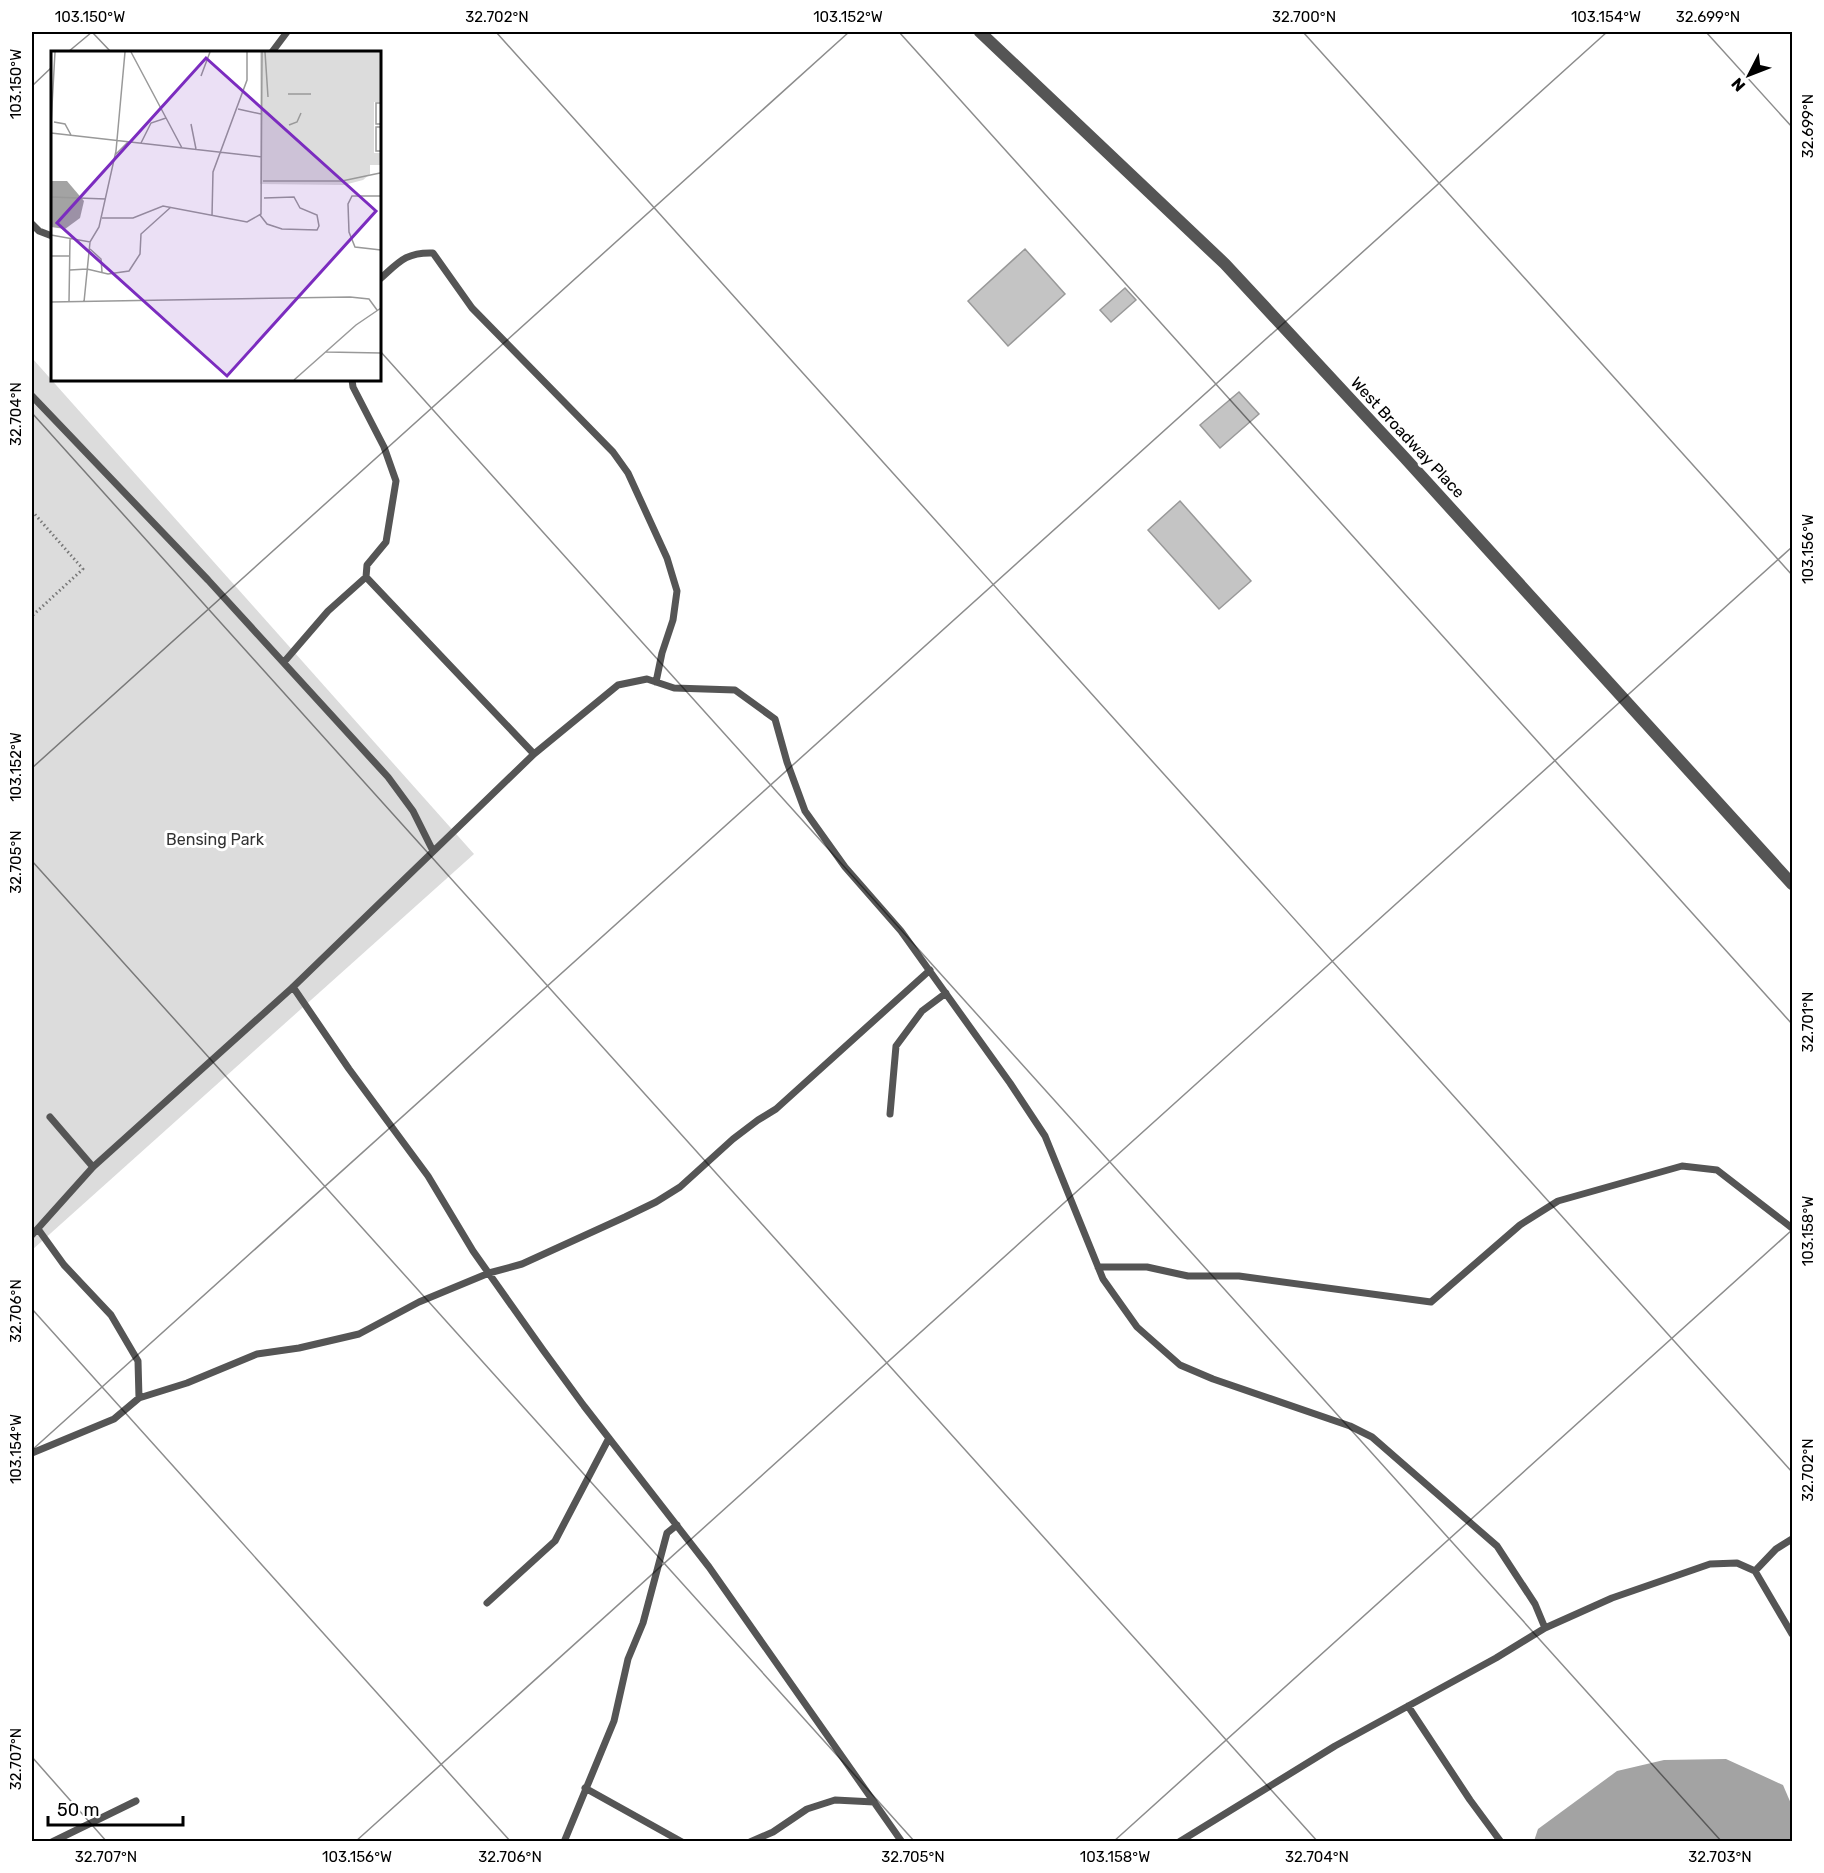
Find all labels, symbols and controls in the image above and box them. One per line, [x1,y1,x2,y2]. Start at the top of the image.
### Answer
text: 103.150°W [55,8,125,26]
text: 32.702°N [465,8,529,26]
text: 103.152°W [813,8,883,26]
text: 32.700°N [1272,8,1336,26]
text: 103.154°W [1571,8,1641,26]
text: 32.699°N [1676,8,1740,26]
north arrow [1719,45,1779,105]
text: 103.150°W [7,49,25,119]
inset map [51,51,381,381]
text: N [1727,74,1749,95]
text: 32.699°N [1799,94,1817,158]
street label: West Broadway Place [1347,373,1469,502]
text: 32.704°N [7,382,25,446]
text: 103.156°W [1799,514,1817,584]
text: 103.152°W [7,732,25,802]
text: 32.705°N [7,830,25,894]
park label: Bensing Park [166,830,265,849]
text: 32.701°N [1799,991,1817,1053]
text: 103.158°W [1799,1196,1817,1266]
text: 32.706°N [7,1279,25,1343]
text: 103.154°W [7,1414,25,1484]
text: 32.702°N [1799,1438,1817,1502]
text: 32.707°N [7,1728,25,1790]
scale bar [48,1789,183,1827]
text: 50 m [57,1799,100,1821]
text: 32.707°N [75,1848,137,1866]
text: 103.156°W [322,1848,392,1866]
text: 32.706°N [478,1848,542,1866]
text: 32.705°N [881,1848,945,1866]
text: 103.158°W [1080,1848,1150,1866]
text: 32.704°N [1285,1848,1349,1866]
text: 32.703°N [1688,1848,1752,1866]

